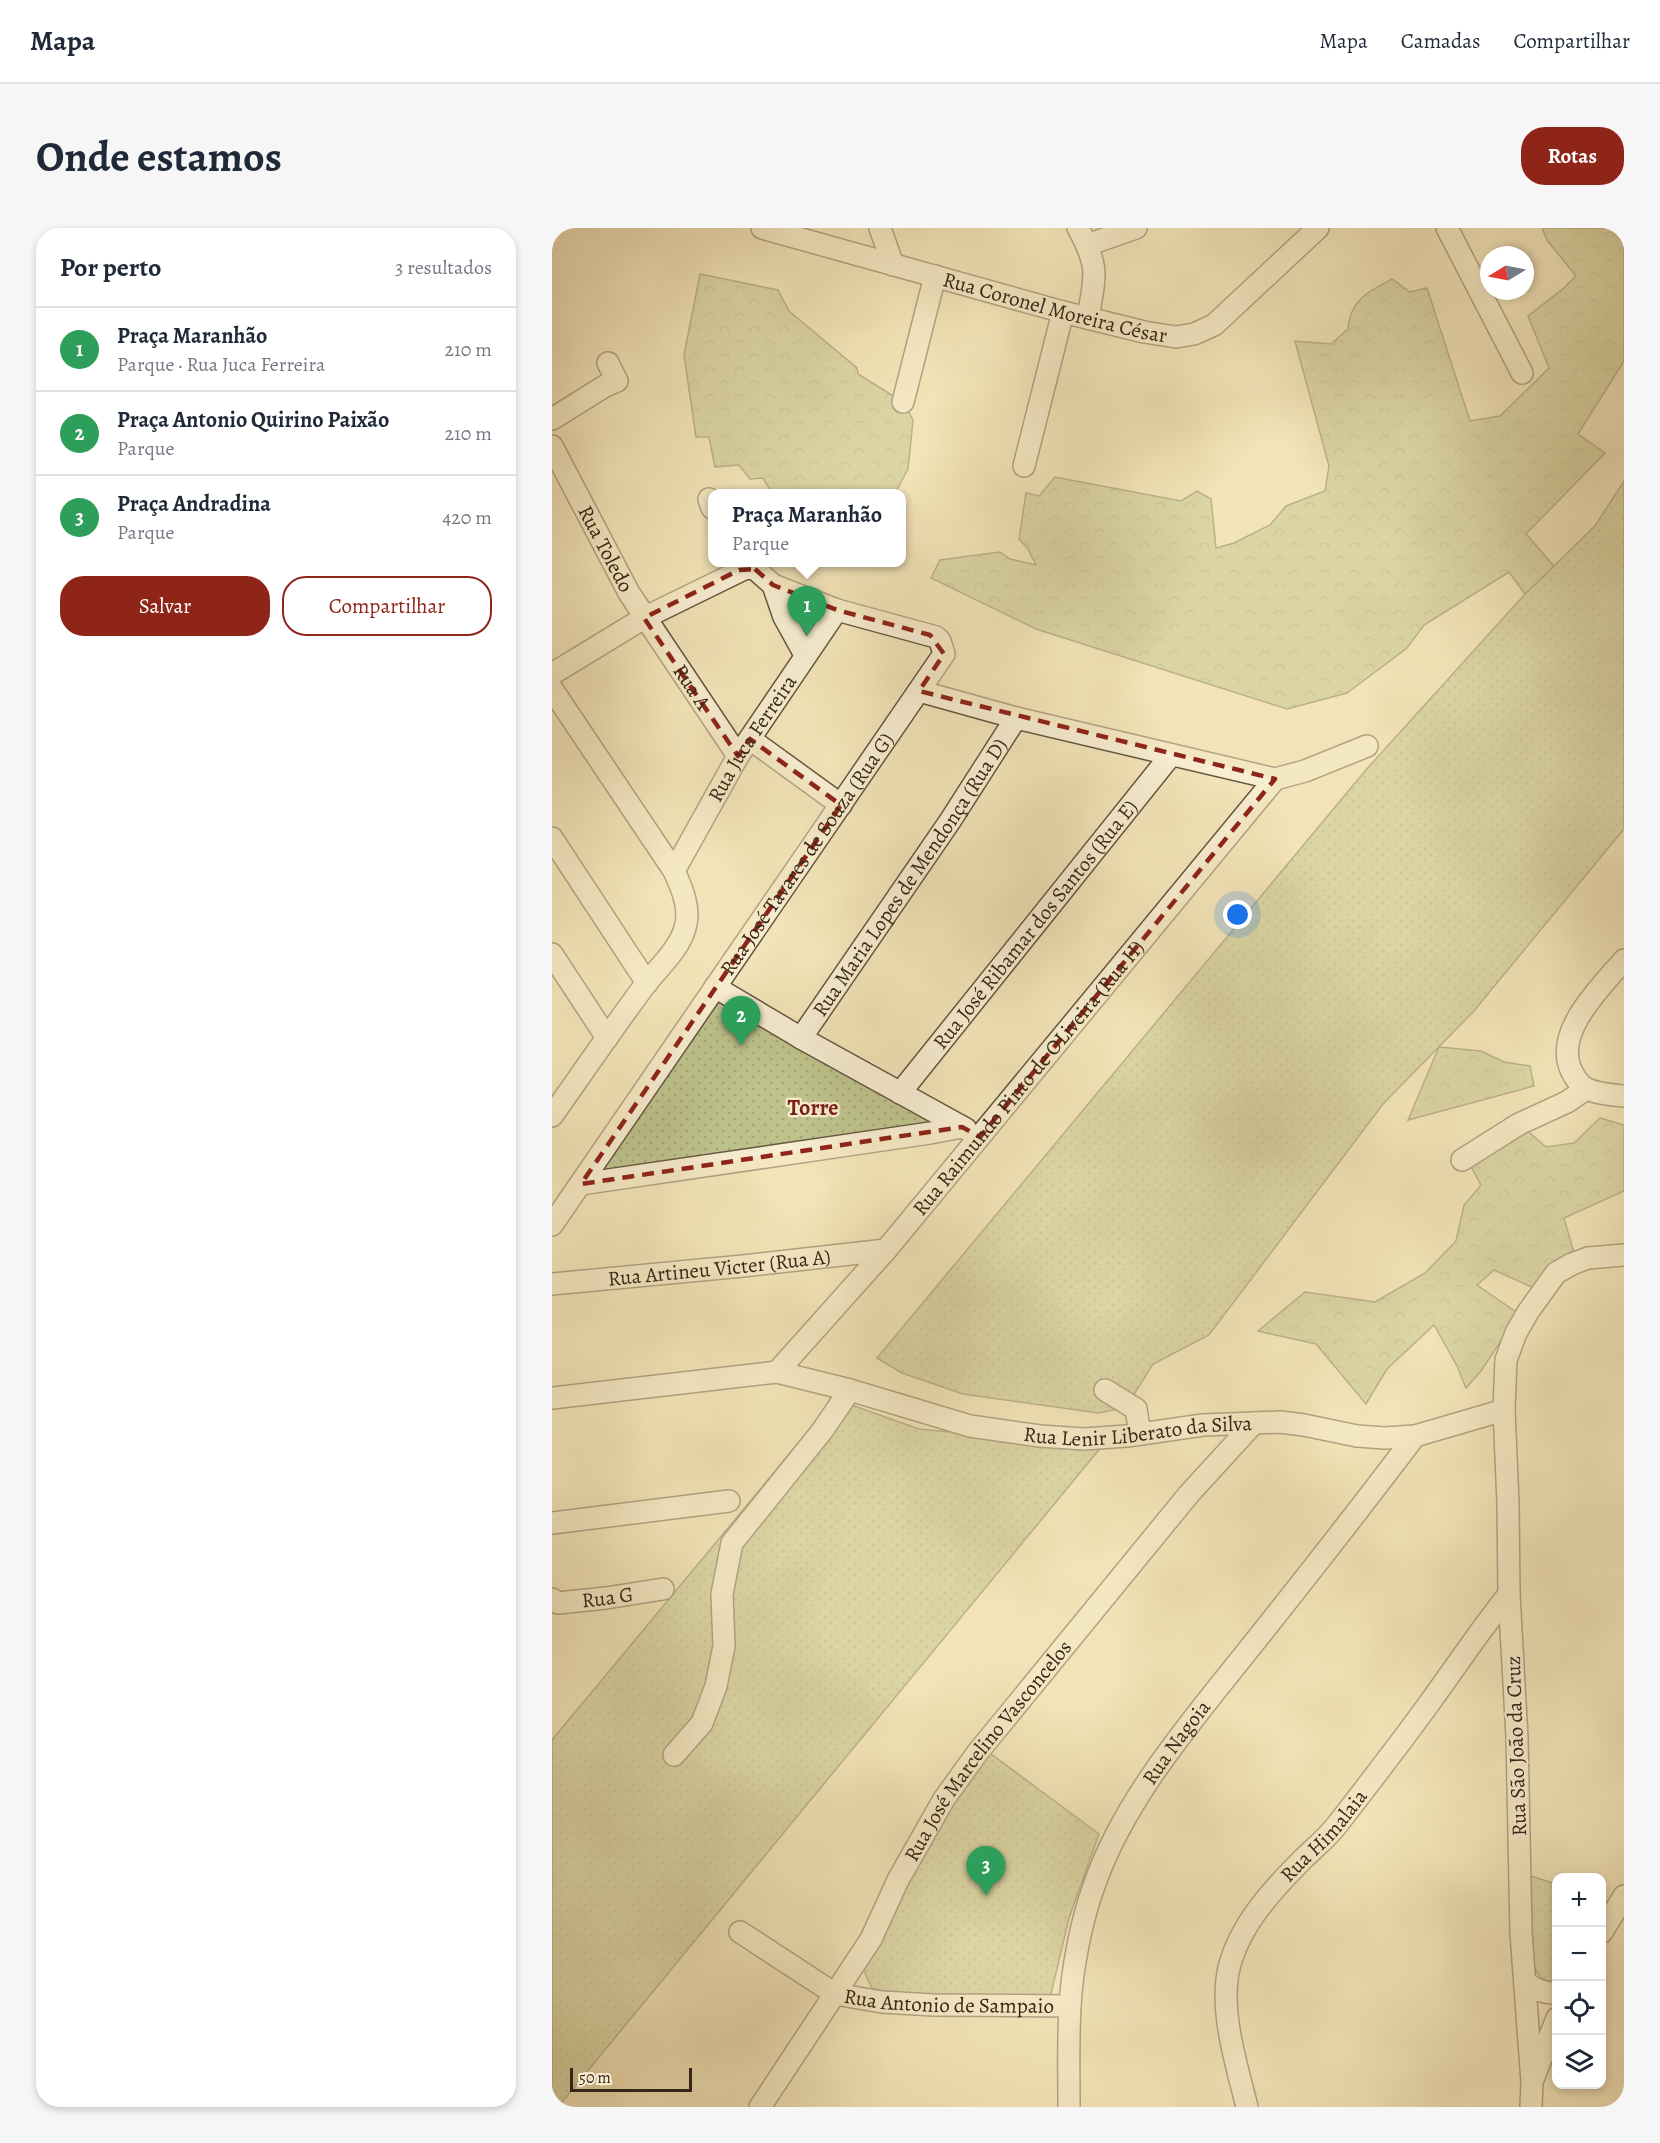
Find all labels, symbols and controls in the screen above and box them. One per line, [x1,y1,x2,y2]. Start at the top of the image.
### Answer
text: Mapa [30,22,95,60]
text: Mapa [1319,27,1368,55]
text: Camadas [1401,27,1480,55]
text: Compartilhar [1513,27,1630,55]
button: Rotas [1521,127,1624,185]
text: Onde estamos [36,128,282,185]
north arrow [1480,246,1534,300]
text: Por perto [60,250,161,285]
text: 3 resultados [395,254,492,281]
street label: Rua Coronel Moreira César [940,265,1169,349]
text: Praça Maranhão [117,321,267,351]
text: 1 [76,336,83,363]
text: 210 m [444,336,492,363]
text: Parque · Rua Juca Ferreira [117,351,325,378]
text: Praça Antonio Quirino Paixão [117,405,389,435]
text: 2 [75,420,84,447]
text: 210 m [444,420,492,447]
text: Parque [117,435,175,462]
text: Praça Andradina [117,489,271,519]
popup [708,489,906,567]
street label: Rua Toledo [571,500,640,597]
text: Praça Maranhão [732,500,882,530]
text: 3 [75,504,84,531]
text: 420 m [442,504,492,531]
text: Parque [117,519,175,546]
text: Parque [732,530,789,557]
button: Salvar [60,576,270,636]
button: Compartilhar [282,576,492,636]
pin: 1 [788,586,826,636]
street label: Rua A [666,658,718,716]
street label: Rua Juca Ferreira [701,669,803,807]
street label: Rua José Tavares de Souza (Rua G) [713,727,900,981]
street label: Rua Maria Lopes de Mendonça (Rua D) [806,733,1013,1022]
street label: Rua José Ribamar dos Santos (Rua E) [926,794,1144,1055]
your location [1223,900,1252,929]
street label: Rua Raimundo Pinto de OLiveira (Rua H) [906,934,1150,1221]
pin: 2 [722,996,760,1046]
district label: Torre [788,1093,838,1123]
street label: Rua Artineu Victer (Rua A) [607,1242,832,1293]
street label: Rua Lenir Liberato da Silva [1022,1409,1253,1453]
street label: Rua G [580,1580,635,1614]
street label: Rua José Marcelino Vasconcelos [897,1634,1078,1867]
street label: Rua São João da Cruz [1499,1655,1533,1837]
street label: Rua Nagoia [1136,1694,1217,1790]
street label: Rua Himalaia [1274,1783,1374,1888]
pin: 3 [966,1846,1006,1896]
map controls [1552,1873,1606,2089]
button: + [1552,1873,1606,1927]
button: − [1552,1927,1606,1981]
button: locate [1552,1981,1606,2035]
street label: Rua Antonio de Sampaio [842,1982,1054,2020]
button: layers [1552,2035,1606,2089]
scale bar [570,2065,692,2092]
text: 50 m [579,2067,611,2089]

